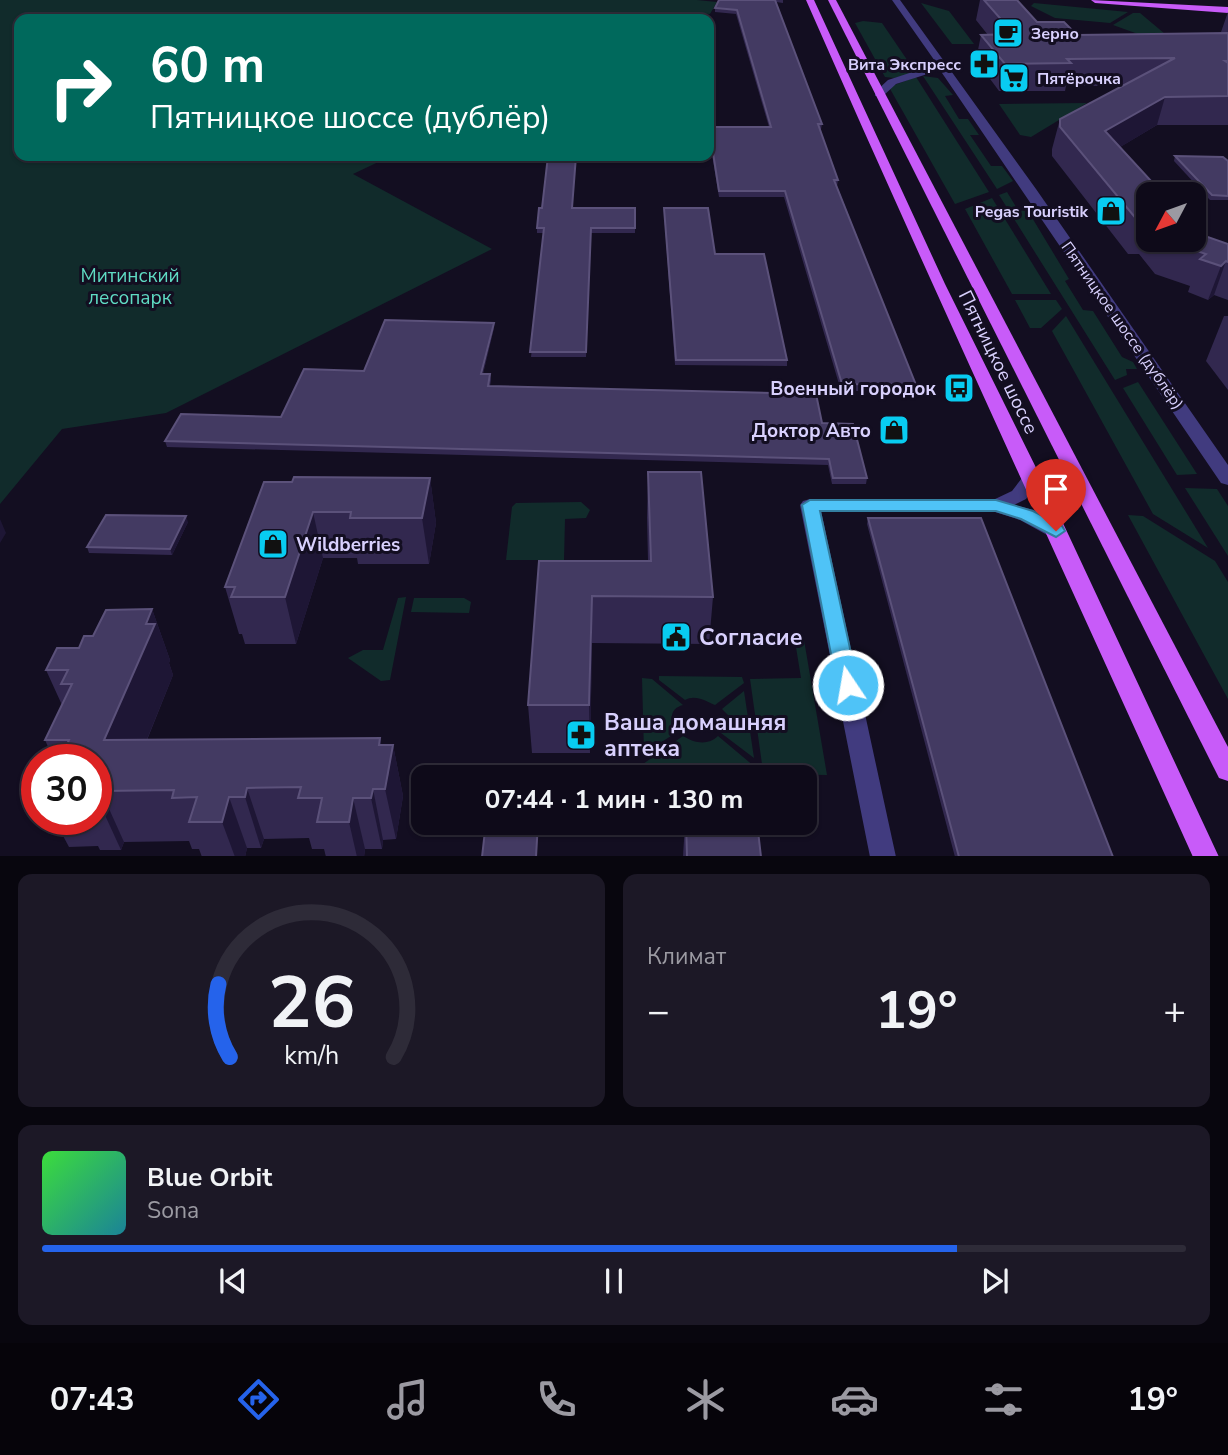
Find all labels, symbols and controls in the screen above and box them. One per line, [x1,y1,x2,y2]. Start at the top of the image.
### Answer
cafe icon: Зерно [991,16,1025,50]
place label: Зерно [1031,23,1079,45]
text: 60 m [150,32,265,99]
icon: right [35,42,126,133]
pharmacy icon: Вита Экспресс [967,47,1001,81]
place label: Вита Экспресс [848,54,961,76]
supermarket icon: Пятёрочка [997,61,1031,95]
place label: Пятёрочка [1037,68,1121,90]
text: Пятницкое шоссе (дублёр) [150,96,550,139]
north arrow [1136,182,1206,252]
map controls [1136,182,1206,252]
shop icon: Pegas Touristik [1094,194,1128,228]
place label: Pegas Touristik [975,201,1088,223]
street label: Пятницкое шоссе (дублёр) [1056,237,1189,414]
park label: Митинский лесопарк [80,263,180,311]
street label: Пятницкое шоссе [952,286,1044,439]
bus stop icon: Военный городок [942,371,976,405]
place label: Военный городок [770,376,936,402]
shop icon: Доктор Авто [877,413,911,447]
place label: Доктор Авто [752,418,871,444]
pin [1026,459,1086,531]
icon: arrive [1037,470,1075,508]
shop icon: Wildberries [256,527,290,561]
place label: Wildberries [296,532,400,558]
public building icon: Согласие [659,620,693,654]
place label: Согласие [699,622,803,653]
position arrow [811,648,885,722]
place label: Ваша домашняя аптека [604,707,786,764]
pharmacy icon: Ваша домашняя аптека [564,718,598,752]
speed limit sign: 30 [21,744,112,835]
text: 07:44 · 1 мин · 130 m [485,782,743,817]
text: Климат [647,941,726,972]
text: 26 [268,953,355,1053]
text: 19° [875,975,958,1046]
text: − [647,986,670,1037]
text: + [1163,986,1186,1037]
text: km/h [284,1038,339,1072]
text: Blue Orbit [147,1160,272,1195]
text: Sona [147,1195,199,1226]
icon: previous [214,1262,252,1300]
icon: pause [595,1262,633,1300]
icon: next [976,1262,1014,1300]
icon: directions [234,1375,283,1424]
icon: music [383,1375,432,1424]
icon: phone [532,1375,581,1424]
icon: climate [681,1375,730,1424]
icon: car [830,1375,879,1424]
icon: filters [979,1375,1028,1424]
text: 07:43 [50,1378,135,1421]
text: 19° [1127,1378,1178,1421]

